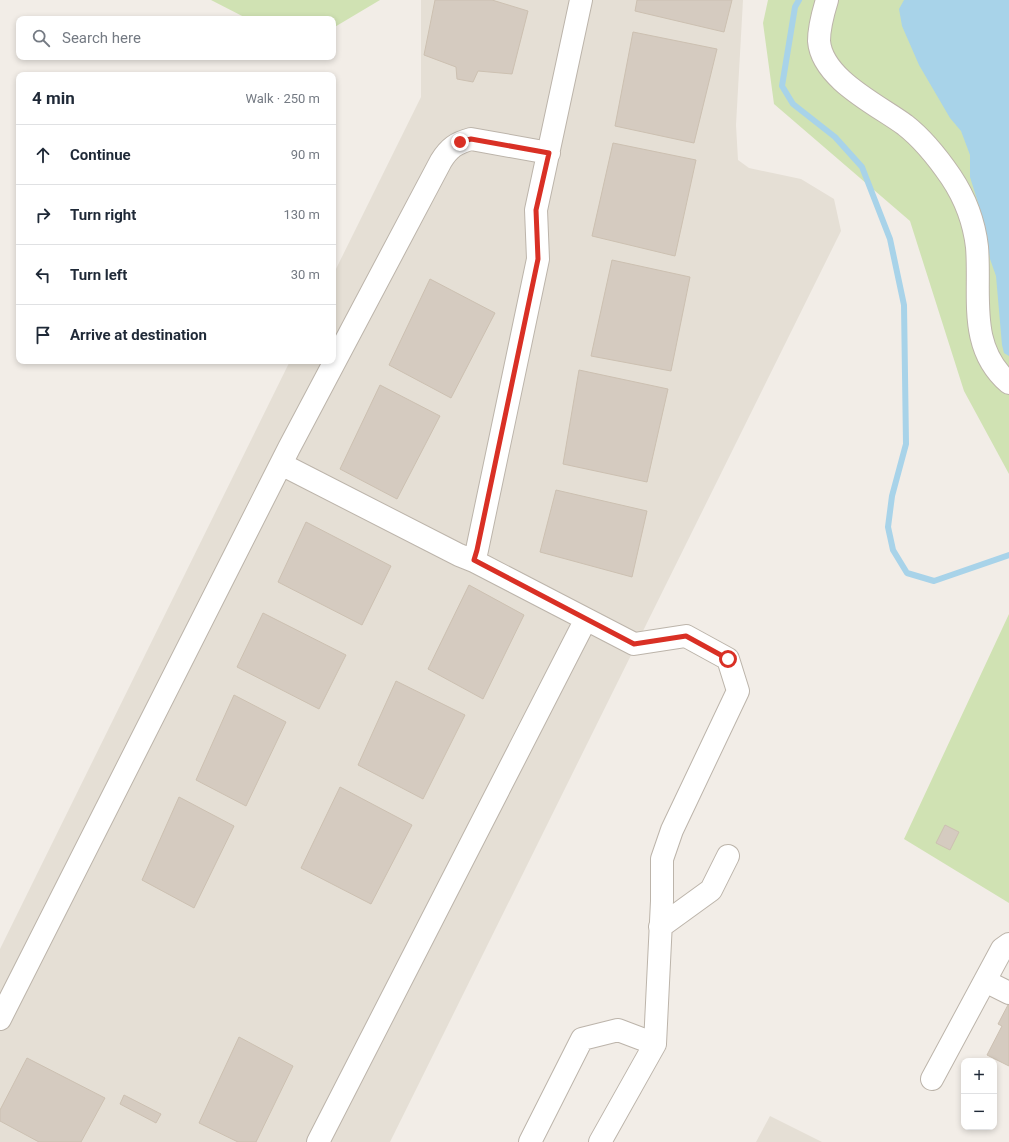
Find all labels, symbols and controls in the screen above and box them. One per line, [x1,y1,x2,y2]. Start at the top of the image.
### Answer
search box [16,16,336,60]
icon: search [30,27,52,49]
text: Search here [62,29,141,47]
text: 4 min [32,88,75,108]
text: Walk · 250 m [245,91,320,106]
route end [451,133,469,151]
icon: ahead [32,144,54,166]
text: Continue [70,146,131,164]
text: 90 m [291,147,320,162]
icon: right [32,204,54,226]
text: Turn right [70,206,136,224]
text: 130 m [283,207,320,222]
icon: left [32,264,54,286]
text: Turn left [70,266,127,284]
text: 30 m [291,267,320,282]
icon: arrive [32,324,54,346]
text: Arrive at destination [70,326,207,344]
route start [719,650,737,668]
map controls [961,1058,997,1130]
button: + [961,1058,997,1094]
button: − [961,1094,997,1130]

